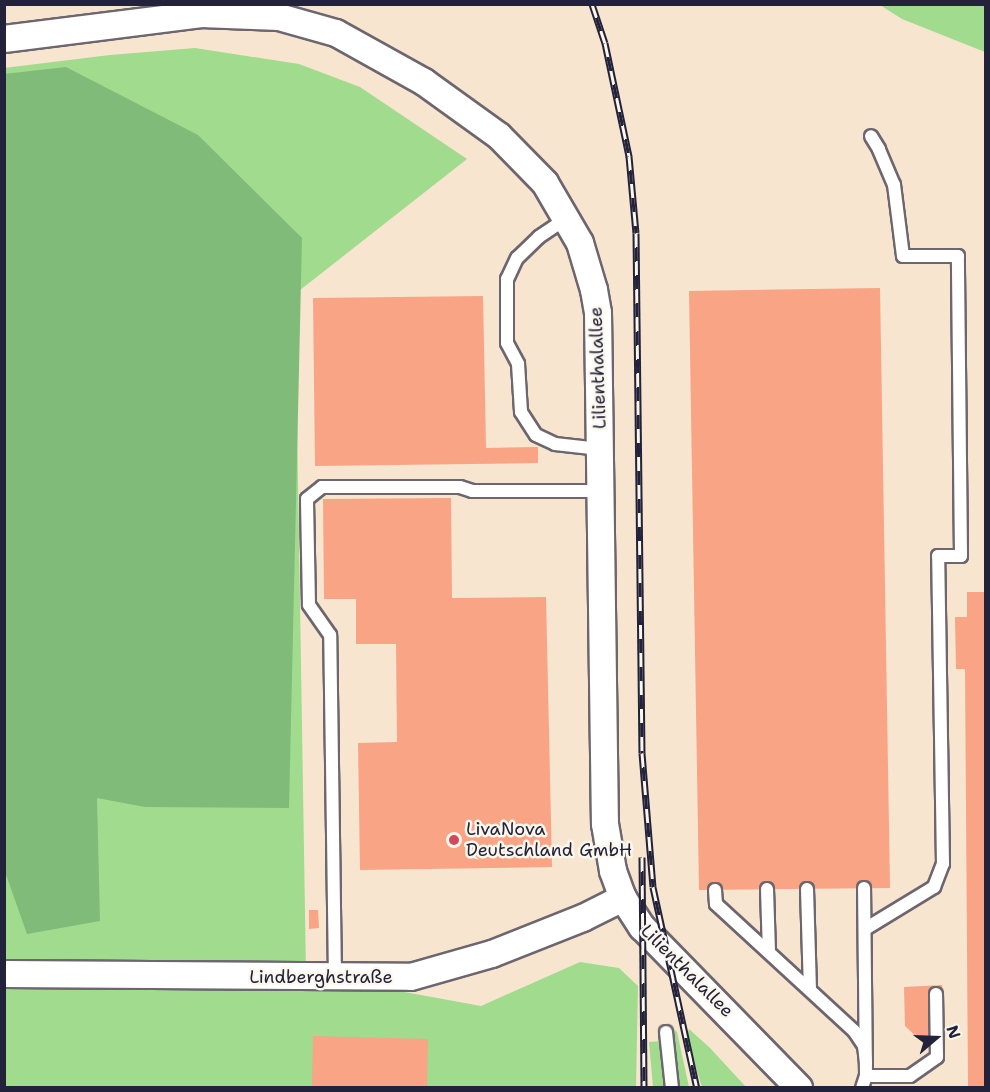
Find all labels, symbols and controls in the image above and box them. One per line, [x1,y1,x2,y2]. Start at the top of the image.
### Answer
street label: Lilienthalallee [585,306,611,430]
place label: LivaNova Deutschland GmbH [466,819,632,862]
marker: LivaNova Deutschland GmbH [447,833,461,847]
street label: Lilienthalallee [636,920,738,1022]
street label: Lindberghstraße [249,966,393,988]
north arrow [906,1008,966,1068]
text: N [941,1023,965,1041]

